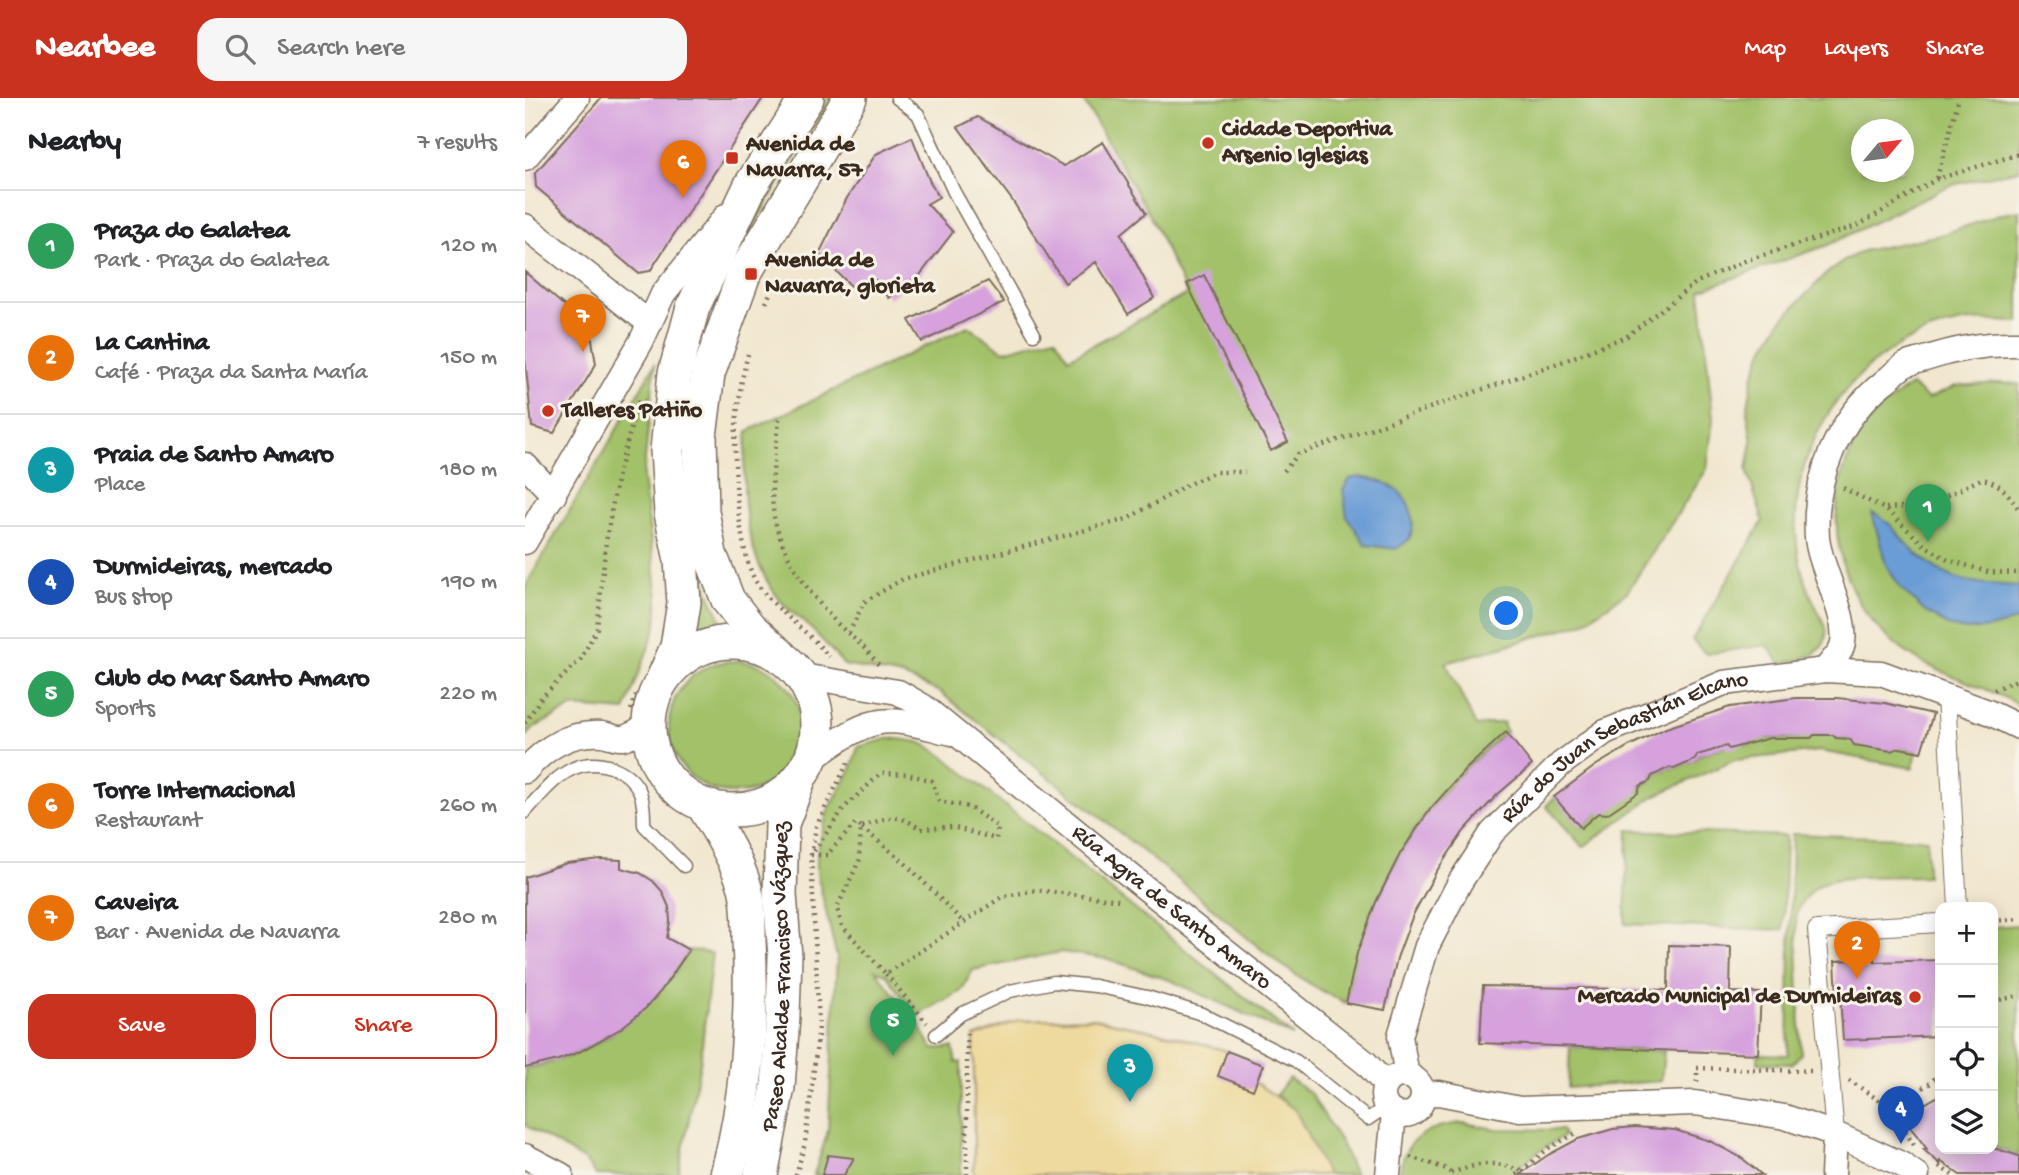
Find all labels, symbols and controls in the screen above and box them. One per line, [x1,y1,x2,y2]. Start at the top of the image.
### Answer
search box [197,18,687,81]
text: Nearbee [35,30,155,68]
icon: search [221,30,259,68]
text: Search here [277,34,405,65]
text: Map [1744,35,1786,64]
text: Layers [1824,35,1888,64]
text: Share [1926,35,1984,64]
place label: Cidade Deportiva Arsenio Iglesias [1221,117,1393,170]
north arrow [1851,119,1914,182]
text: Nearby [28,126,121,161]
text: 7 results [417,130,497,157]
place label: Avenida de Navarra, 57 [745,132,864,185]
marker: Cidade Deportiva Arsenio Iglesias [1200,135,1216,151]
pin: 6 [660,140,706,198]
marker: Avenida de Navarra, 57 [724,150,740,166]
text: Praza do Galatea [95,217,289,248]
text: 1 [46,233,56,260]
text: 120 m [442,233,497,260]
text: Park · Praza do Galatea [95,248,329,275]
place label: Avenida de Navarra, glorieta [764,248,936,301]
marker: Avenida de Navarra, glorieta [743,266,759,282]
pin: 7 [560,294,606,352]
text: La Cantina [95,329,209,360]
text: 2 [45,345,57,372]
text: 150 m [441,345,497,372]
text: Café · Praza da Santa María [95,360,368,387]
place label: Talleres Patiño [560,398,702,425]
marker: Talleres Patiño [540,403,556,419]
text: Praia de Santo Amaro [95,441,334,472]
text: 3 [45,457,57,484]
text: 180 m [440,457,497,484]
text: Place [95,472,145,499]
pin: 1 [1905,484,1951,542]
text: Durmideiras, mercado [95,553,332,584]
text: 4 [46,569,56,596]
text: 190 m [441,569,497,596]
text: Bus stop [95,584,173,611]
your location [1489,596,1523,630]
text: Club do Mar Santo Amaro [95,665,370,696]
street label: Rúa do Juan Sebastián Elcano [1496,666,1750,829]
text: 5 [45,681,57,708]
text: 220 m [440,681,497,708]
text: Sports [95,696,155,723]
text: Torre Internacional [95,777,296,808]
text: 6 [45,793,57,820]
text: 260 m [439,793,497,820]
text: Restaurant [95,808,202,835]
street label: Rúa Agra de Santo Amaro [1066,819,1277,996]
street label: Paseo Alcalde Francisco Vázquez [756,820,799,1135]
text: Caveira [95,889,178,920]
map controls [1935,902,1998,1154]
button: + [1935,902,1998,965]
text: 7 [45,905,57,932]
text: 280 m [438,905,497,932]
text: Bar · Avenida de Navarra [95,920,340,947]
pin: 2 [1834,921,1880,979]
button: − [1935,965,1998,1028]
place label: Mercado Municipal de Durmideiras [1578,984,1903,1011]
marker: Mercado Municipal de Durmideiras [1907,989,1923,1005]
button: Save [28,994,256,1059]
button: Share [270,994,497,1059]
pin: 5 [870,998,916,1056]
button: locate [1935,1028,1998,1091]
pin: 3 [1107,1044,1153,1102]
pin: 4 [1878,1086,1924,1144]
button: layers [1935,1091,1998,1154]

